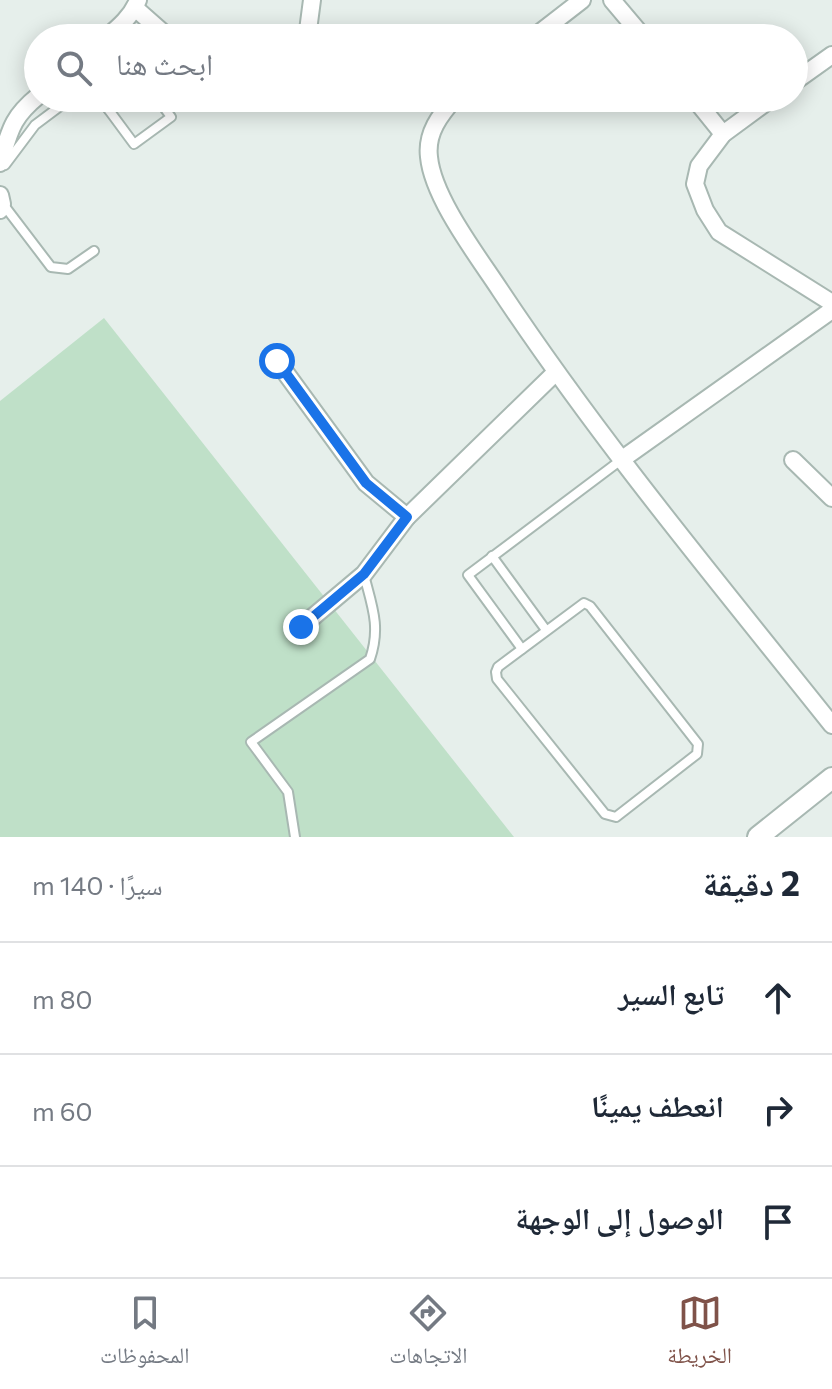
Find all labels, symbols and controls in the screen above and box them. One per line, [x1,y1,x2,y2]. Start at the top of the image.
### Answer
search box [24,24,808,112]
text: ابحث هنا [116,44,213,81]
icon: search [52,46,96,90]
route start [259,343,295,379]
route end [283,609,319,645]
text: 2 دقيقة [703,861,800,903]
text: سيرًا · 140 m [32,869,163,900]
text: تابع السير [618,974,724,1011]
icon: ahead [756,976,800,1020]
text: 80 m [32,983,92,1014]
text: انعطف يمينًا [591,1086,724,1123]
icon: right [756,1088,800,1132]
text: 60 m [32,1095,92,1126]
text: الوصول إلى الوجهة [515,1198,724,1235]
icon: arrive [756,1200,800,1244]
tab: المحفوظات [100,1291,189,1377]
tab: الاتجاهات [389,1291,467,1377]
tab: الخريطة [667,1291,732,1377]

